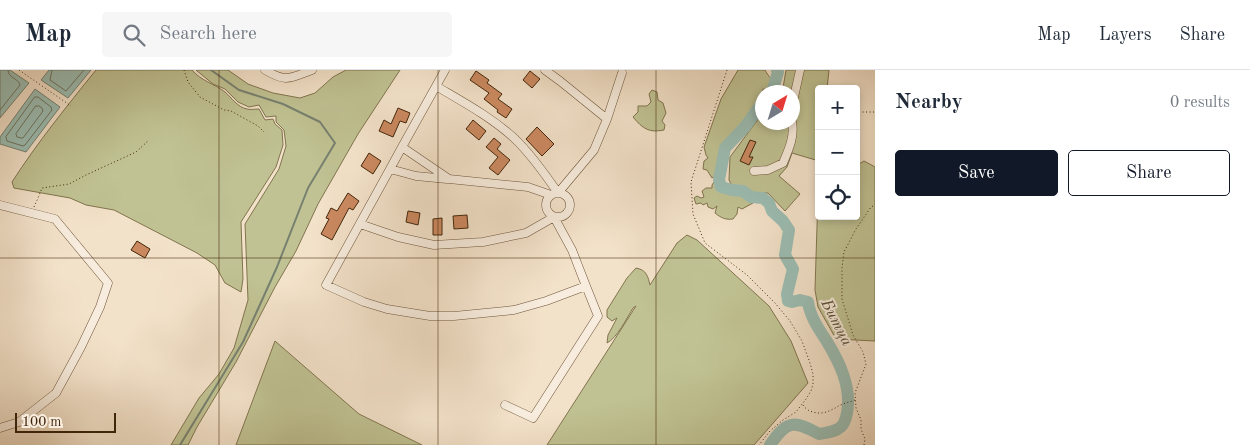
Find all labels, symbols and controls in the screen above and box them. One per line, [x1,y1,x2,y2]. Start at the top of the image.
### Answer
search box [102,12,452,57]
icon: search [120,21,148,49]
text: Map [25,23,72,47]
text: Search here [160,25,257,44]
text: Map [1037,26,1071,44]
text: Layers [1099,26,1151,44]
text: Share [1179,26,1225,44]
north arrow [755,85,800,130]
map controls [815,85,860,220]
button: + [815,85,860,130]
text: Nearby [895,92,963,113]
text: 0 results [1170,95,1230,111]
button: − [815,130,860,175]
button: Save [895,150,1058,196]
button: Share [1068,150,1230,196]
button: locate [815,175,860,220]
water label: Битца [817,296,855,349]
scale bar [15,410,116,433]
text: 100 m [22,415,61,429]

